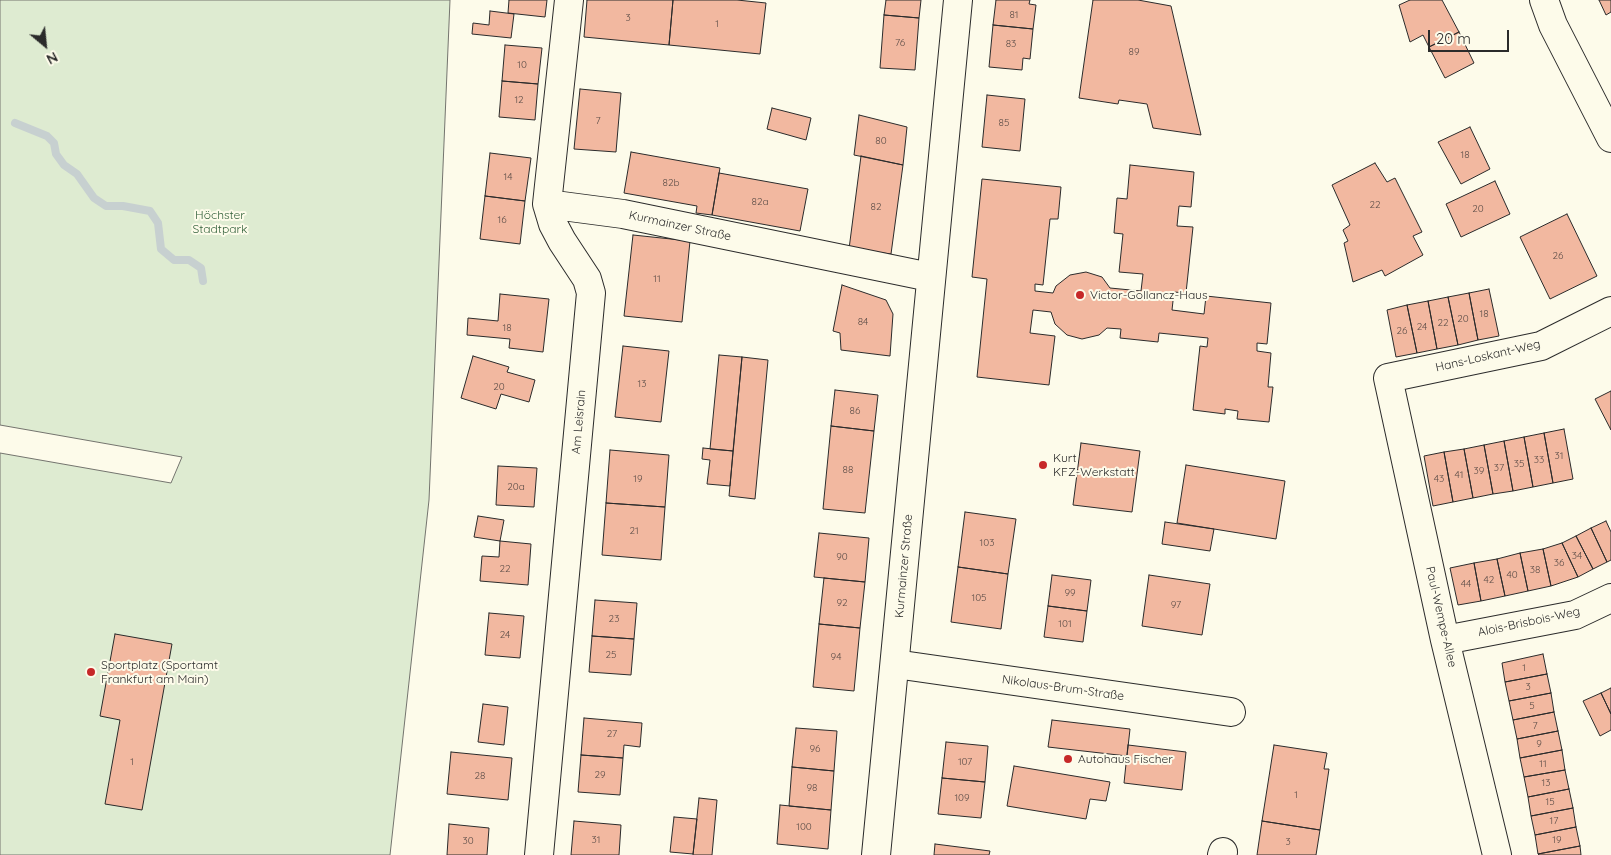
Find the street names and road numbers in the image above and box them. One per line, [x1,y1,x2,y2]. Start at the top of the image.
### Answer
street label: Kurmainzer Straße [628,208,732,244]
street label: Hans-Loskant-Weg [1434,337,1542,375]
street label: Am Leisrain [569,389,589,455]
street label: Kurmainzer Straße [892,514,916,618]
street label: Paul-Wempe-Allee [1422,565,1460,669]
street label: Alois-Brisbois-Weg [1477,604,1581,640]
street label: Nikolaus-Brum-Straße [1001,672,1125,704]

